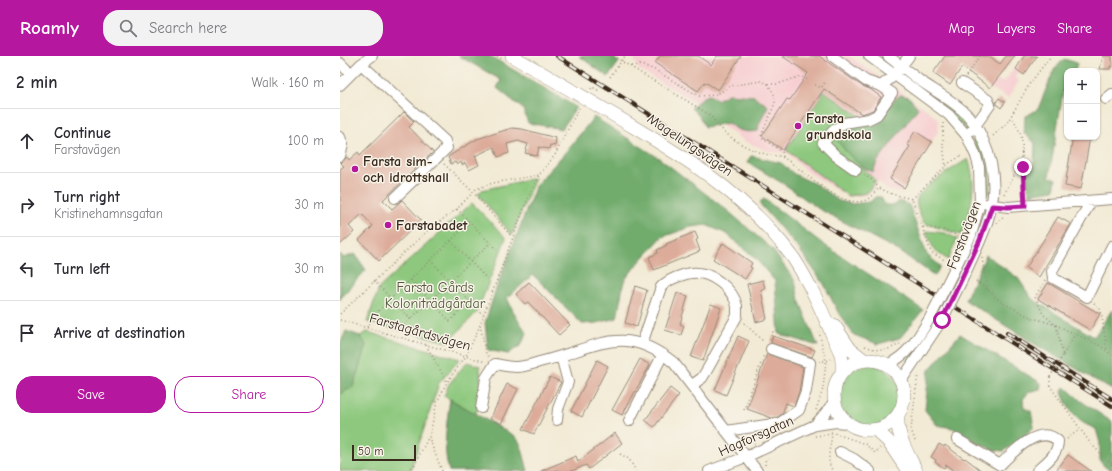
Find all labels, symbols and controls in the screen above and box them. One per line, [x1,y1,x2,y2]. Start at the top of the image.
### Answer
search box [103,10,383,46]
text: Roamly [20,17,79,39]
icon: search [117,17,139,39]
text: Search here [149,19,227,37]
text: Map [948,20,975,37]
text: Layers [997,20,1035,37]
text: Share [1057,20,1092,37]
map controls [1064,68,1100,140]
button: + [1064,68,1100,104]
text: 2 min [16,73,57,92]
text: Walk · 160 m [252,75,324,90]
button: − [1064,104,1100,140]
street label: Magelungsvägen [644,110,736,180]
place label: Farsta grundskola [806,110,872,143]
marker: Farsta grundskola [793,121,803,131]
text: Continue [54,124,111,142]
icon: ahead [16,130,38,152]
text: 100 m [288,133,324,148]
text: Farstavägen [54,142,121,157]
place label: Farsta sim- och idrottshall [363,153,449,186]
route end [1014,158,1032,176]
marker: Farsta sim- och idrottshall [350,164,360,174]
text: Turn right [54,188,120,206]
icon: right [16,194,38,216]
text: 30 m [294,197,324,212]
street label: Farstavägen [943,198,985,272]
text: Kristinehamnsgatan [54,206,163,221]
place label: Farstabadet [396,217,468,234]
marker: Farstabadet [383,220,393,230]
icon: left [16,258,38,280]
text: Turn left [54,260,110,278]
text: 30 m [294,261,324,276]
park label: Farsta Gårds Koloniträdgårdar [385,279,486,312]
street label: Farstagårdsvägen [367,309,473,355]
route start [933,311,951,329]
icon: arrive [16,322,38,344]
text: Arrive at destination [54,324,185,342]
button: Save [16,376,166,413]
button: Share [174,376,324,413]
street label: Hagforsgatan [716,412,796,460]
scale bar [352,443,416,462]
text: 50 m [358,445,383,458]

